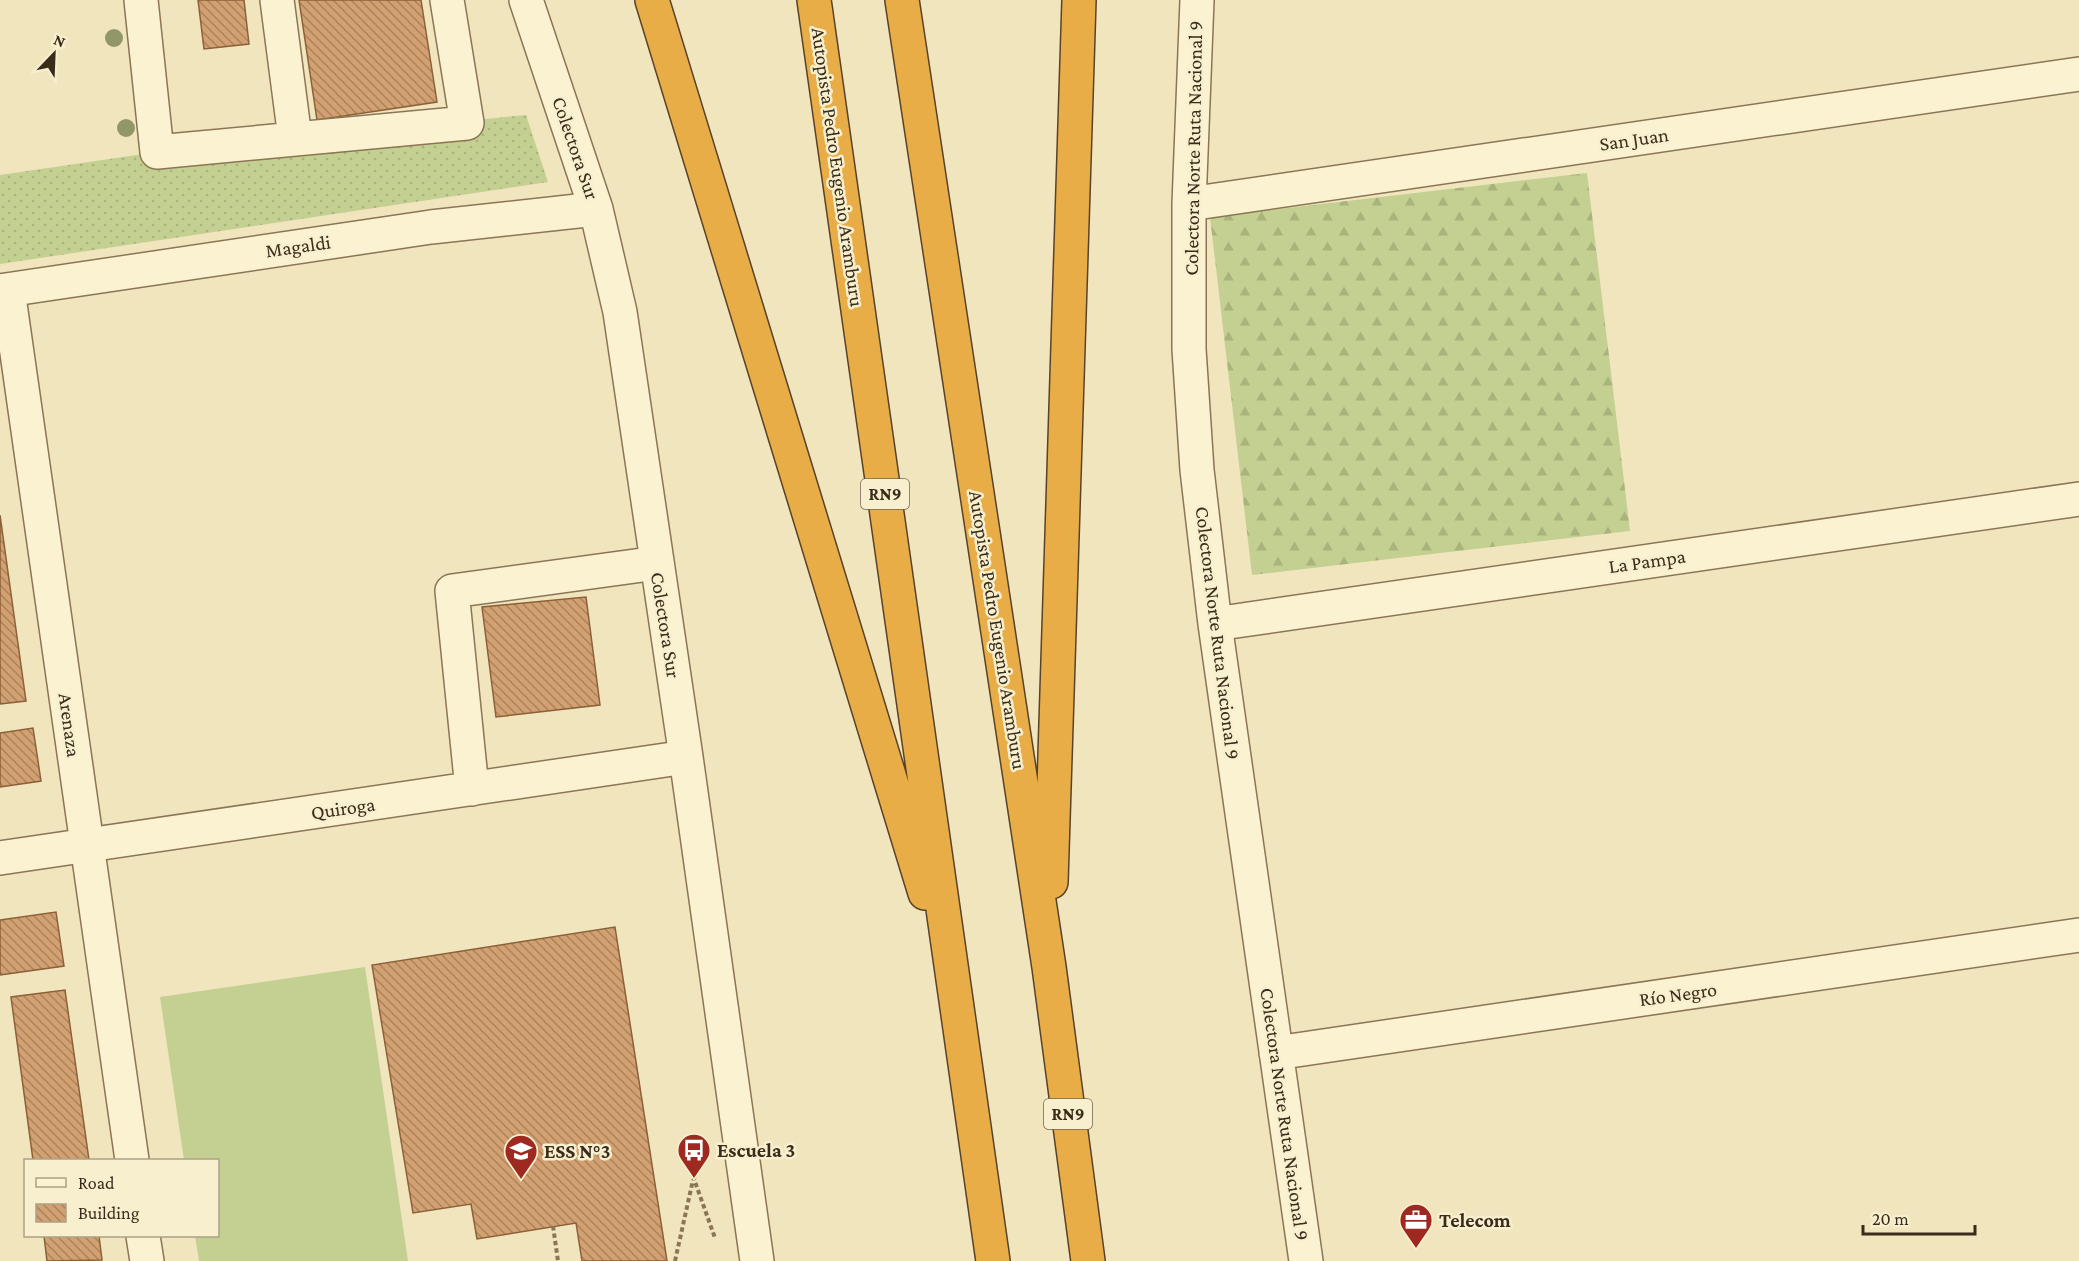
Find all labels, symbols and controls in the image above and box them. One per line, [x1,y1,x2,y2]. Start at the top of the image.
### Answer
street label: Colectora Norte Ruta Nacional 9 [1180,20,1206,276]
north arrow [24,24,84,84]
street label: Autopista Pedro Eugenio Aramburu [806,26,869,309]
text: N [51,31,68,51]
street label: Colectora Sur [548,94,604,202]
street label: San Juan [1598,123,1670,156]
street label: Magaldi [264,231,332,262]
road number: RN9 [861,479,909,509]
street label: Autopista Pedro Eugenio Aramburu [964,489,1031,772]
street label: Colectora Norte Ruta Nacional 9 [1192,505,1244,761]
street label: La Pampa [1607,545,1687,578]
street label: Colectora Sur [647,570,685,680]
street label: Arenaza [55,691,85,759]
street label: Quiroga [309,793,377,824]
street label: Río Negro [1638,978,1718,1011]
street label: Colectora Norte Ruta Nacional 9 [1256,986,1314,1242]
road number: RN9 [1044,1099,1092,1129]
bus stop icon: Escuela 3 [676,1132,712,1179]
school or university icon: ESS N°3 [503,1133,539,1180]
place label: Escuela 3 [717,1139,795,1161]
place label: ESS N°3 [544,1140,611,1162]
legend [24,1159,219,1237]
text: Road [78,1173,115,1193]
scale bar [1863,1198,1976,1236]
office icon: Telecom [1398,1202,1434,1249]
text: Building [78,1203,140,1223]
place label: Telecom [1439,1209,1511,1231]
text: 20 m [1872,1209,1909,1229]

